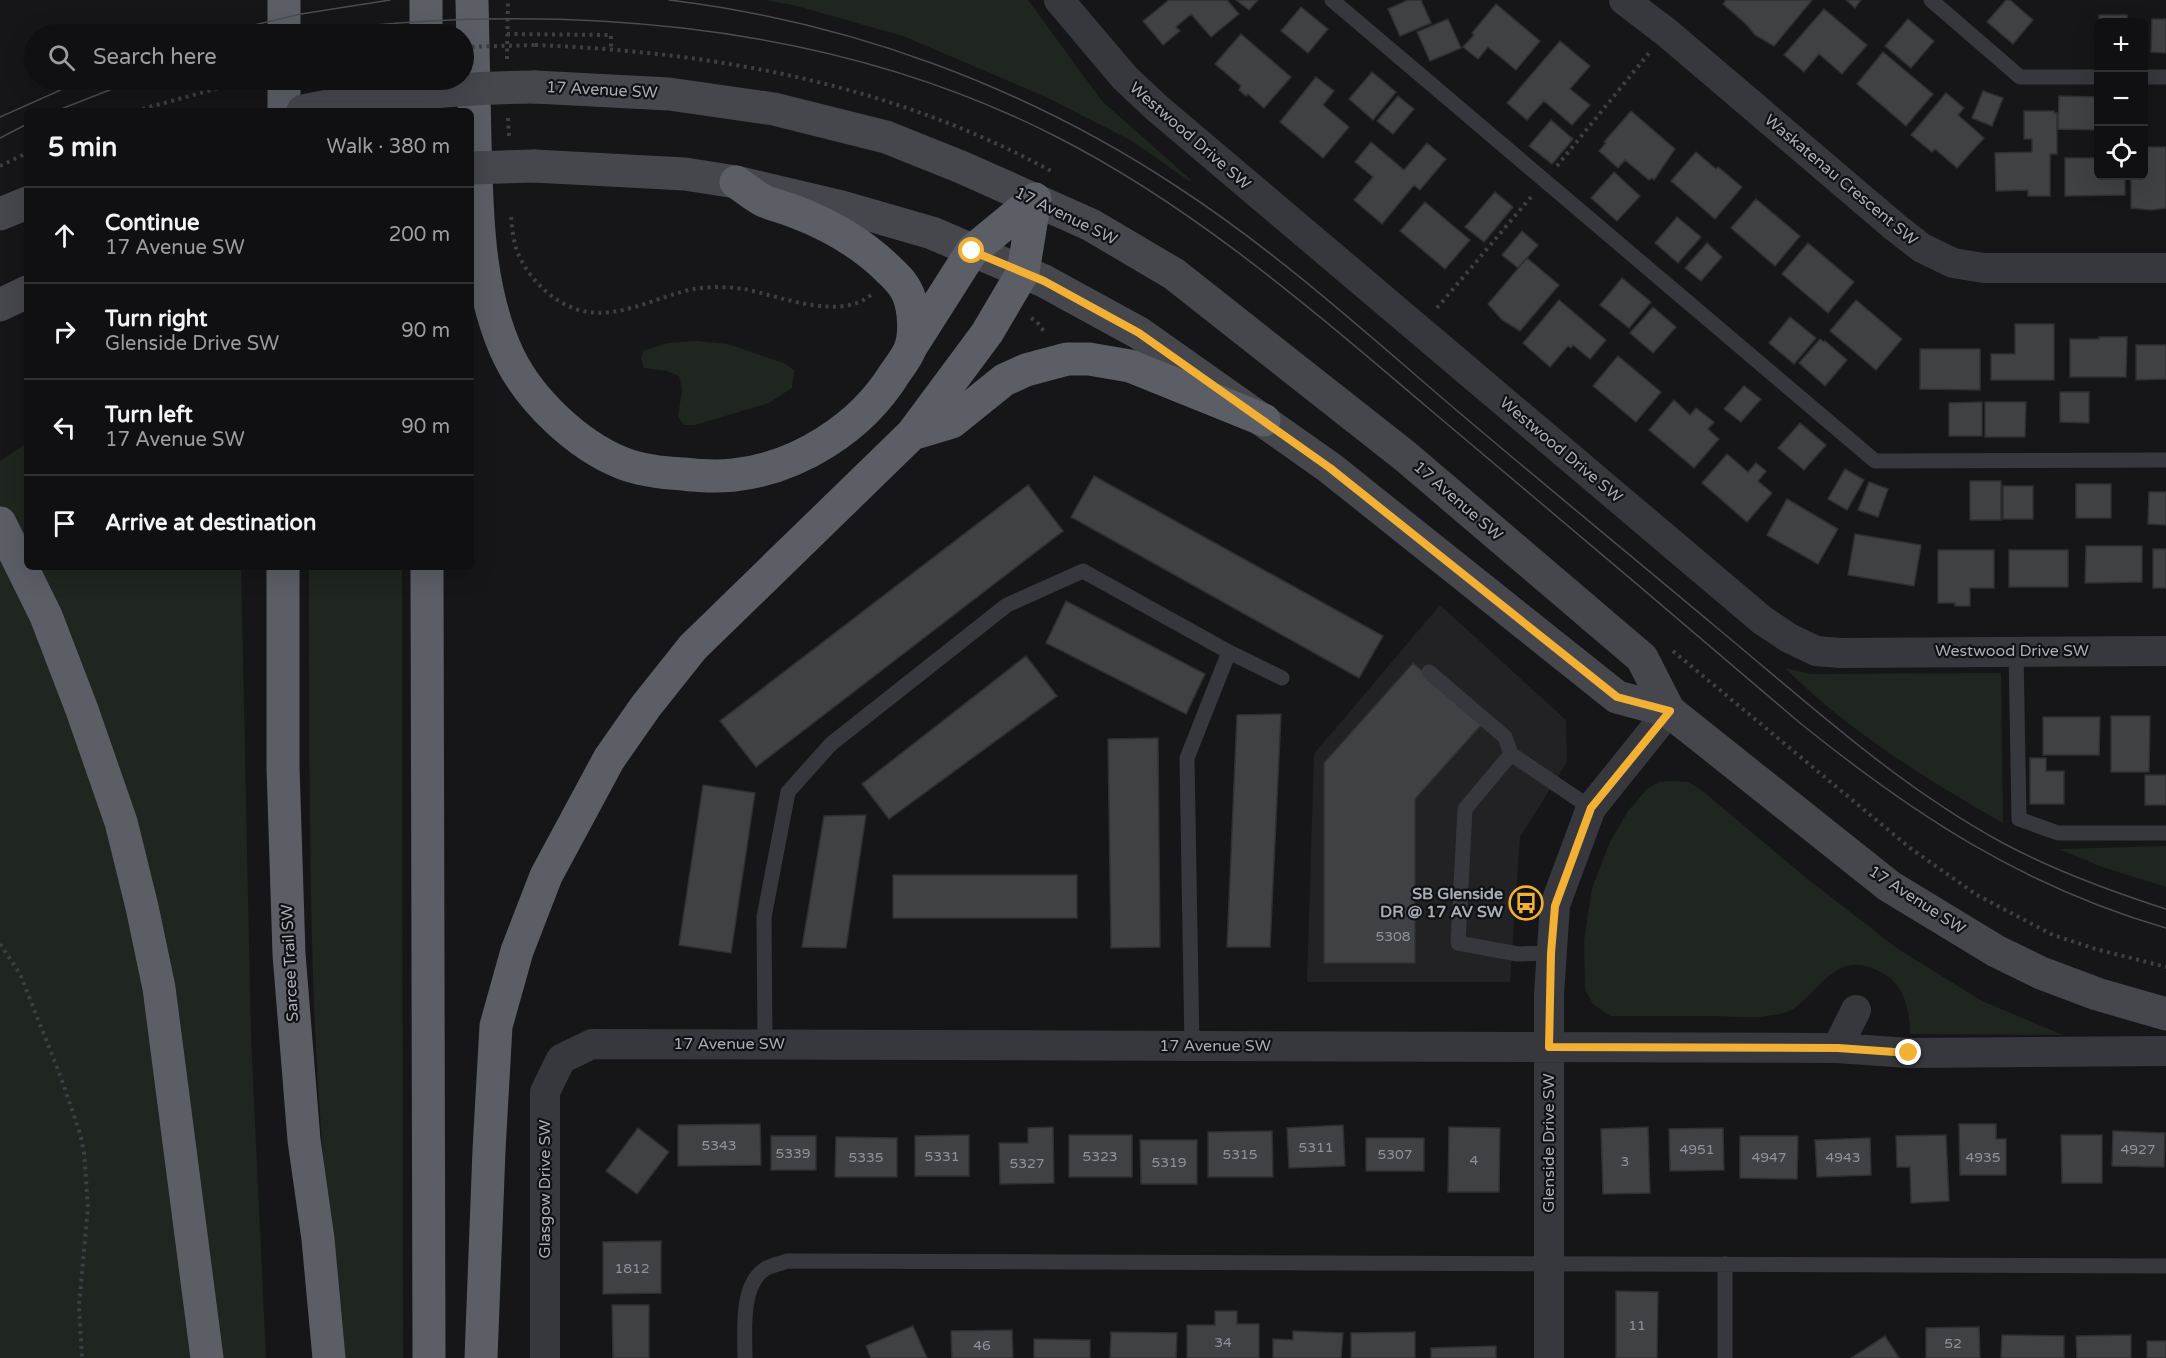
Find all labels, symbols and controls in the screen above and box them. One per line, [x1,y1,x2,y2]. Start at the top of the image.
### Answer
map controls [2094,18,2148,180]
button: + [2094,18,2148,72]
search box [24,24,474,90]
icon: search [45,41,78,74]
text: Search here [93,44,217,70]
button: − [2094,72,2148,126]
street label: 17 Avenue SW [546,77,658,103]
street label: Westwood Drive SW [1125,78,1255,194]
street label: Waskatenau Crescent SW [1760,110,1922,250]
button: locate [2094,126,2148,180]
text: 5 min [48,132,117,163]
text: Walk · 380 m [327,135,450,159]
street label: 17 Avenue SW [1011,183,1121,249]
text: Continue [105,210,200,236]
icon: ahead [48,219,81,252]
text: 200 m [389,223,450,247]
text: 17 Avenue SW [105,236,245,260]
route start [958,237,984,263]
text: Turn right [105,306,207,332]
icon: right [48,315,81,348]
text: 90 m [401,319,450,343]
text: Glenside Drive SW [105,332,279,356]
street label: Westwood Drive SW [1496,393,1626,507]
text: Turn left [105,402,193,428]
icon: left [48,411,81,444]
text: 90 m [401,415,450,439]
text: 17 Avenue SW [105,428,245,452]
street label: 17 Avenue SW [1409,457,1507,545]
icon: arrive [48,507,81,540]
text: Arrive at destination [105,510,316,536]
street label: Westwood Drive SW [1935,641,2089,661]
street label: 17 Avenue SW [1865,861,1969,939]
place label: SB Glenside DR @ 17 AV SW [1380,884,1504,922]
bus stop icon: SB Glenside DR @ 17 AV SW [1508,885,1544,921]
street label: Sarcee Trail SW [277,904,303,1022]
house number: 5308 [1375,928,1411,945]
street label: 17 Avenue SW [673,1034,785,1054]
street label: 17 Avenue SW [1159,1036,1271,1056]
route end [1895,1039,1921,1065]
street label: Glenside Drive SW [1539,1073,1559,1213]
street label: Glasgow Drive SW [535,1120,555,1258]
house number: 5343 [701,1137,737,1154]
house number: 5311 [1298,1139,1334,1156]
house number: 4951 [1679,1141,1715,1158]
house number: 4927 [2120,1141,2156,1158]
house number: 5339 [775,1145,811,1162]
house number: 5315 [1222,1146,1258,1163]
house number: 5307 [1377,1146,1413,1163]
house number: 5331 [924,1148,960,1165]
house number: 5323 [1082,1148,1118,1165]
house number: 5335 [848,1149,884,1166]
house number: 4947 [1751,1149,1787,1166]
house number: 4943 [1825,1149,1861,1166]
house number: 4935 [1965,1149,2001,1166]
house number: 4 [1470,1152,1479,1169]
house number: 3 [1621,1153,1629,1170]
house number: 5319 [1151,1154,1187,1171]
house number: 5327 [1009,1155,1045,1172]
house number: 1812 [614,1260,650,1277]
house number: 11 [1628,1317,1646,1334]
house number: 34 [1214,1334,1232,1351]
house number: 52 [1944,1335,1962,1352]
house number: 46 [973,1337,991,1354]

